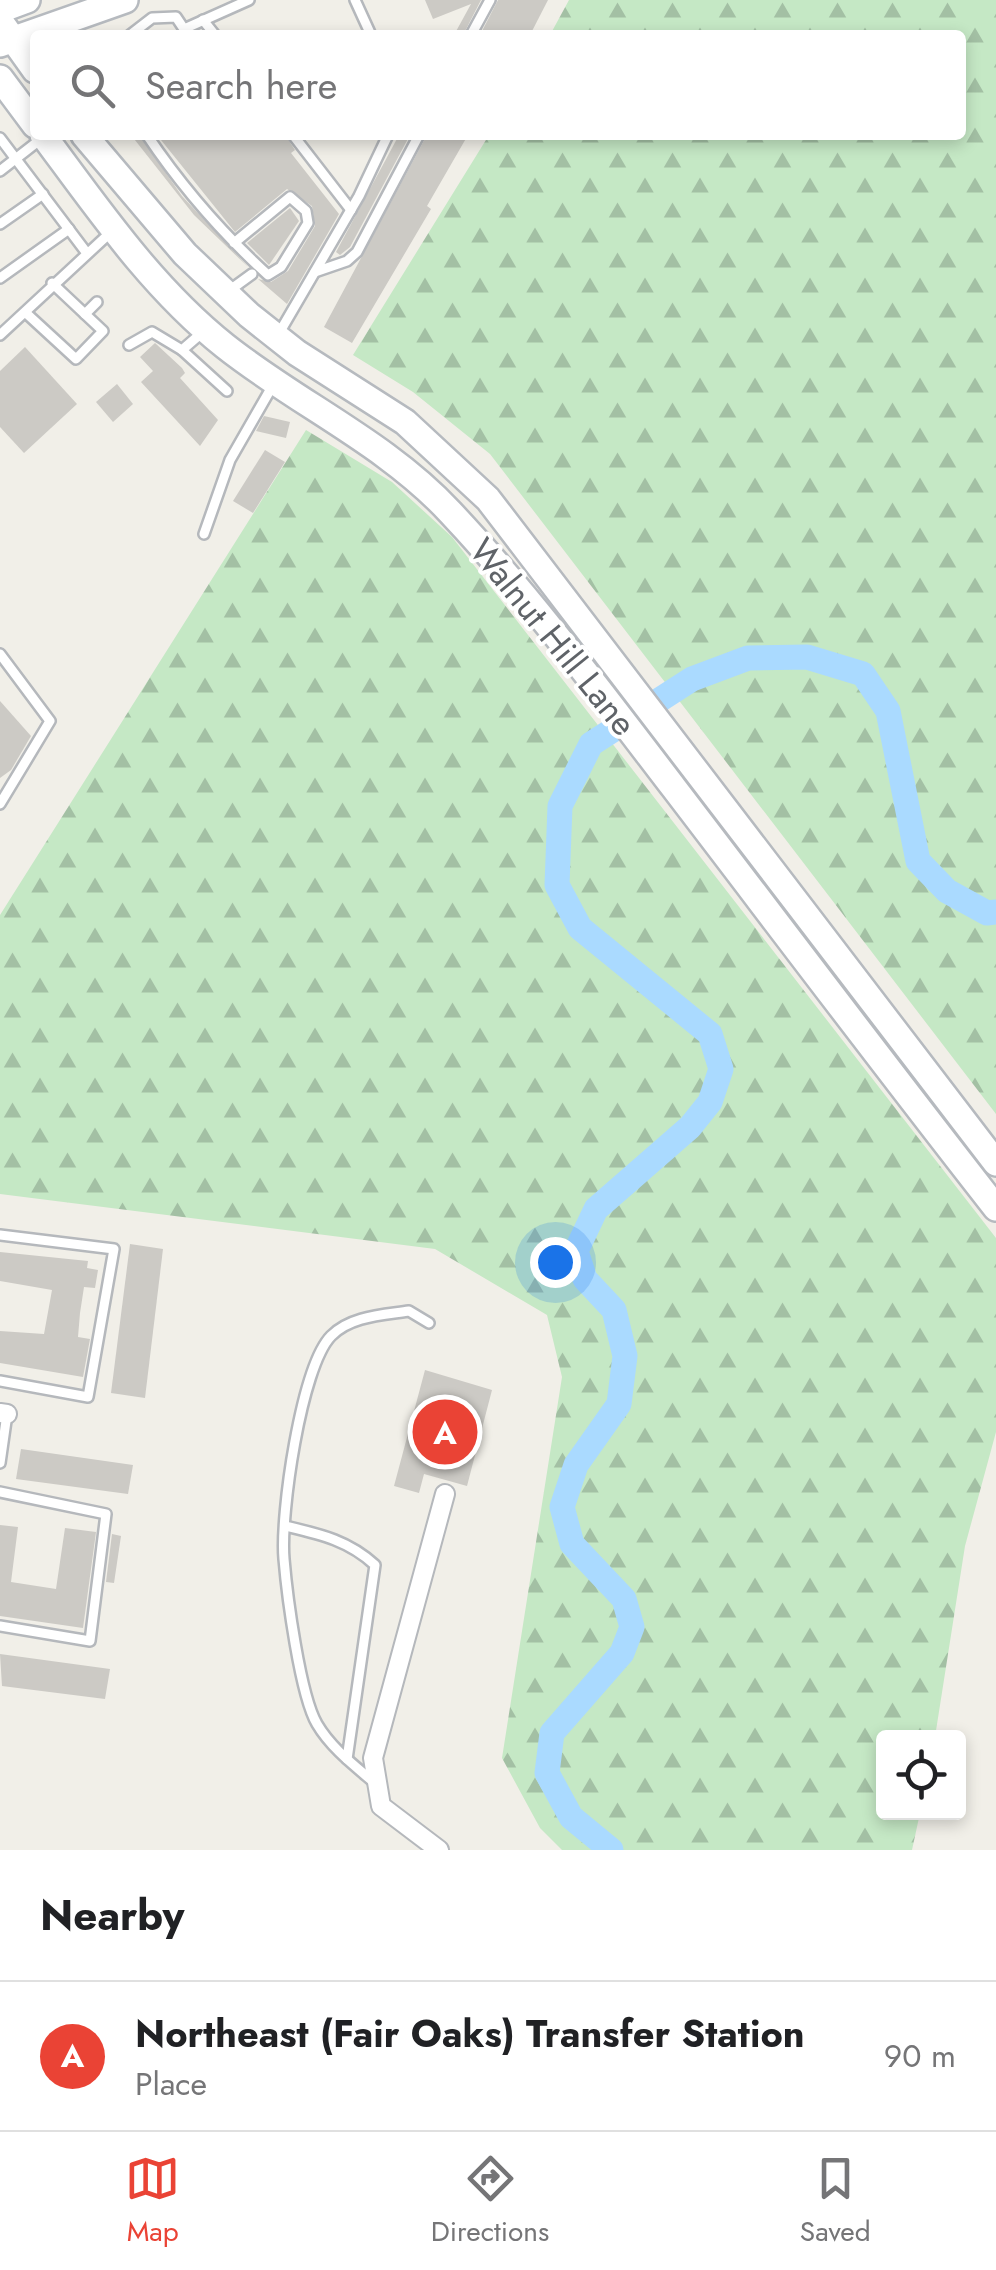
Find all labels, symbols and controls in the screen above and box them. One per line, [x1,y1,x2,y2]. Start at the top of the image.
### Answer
search box [30,30,966,140]
icon: search [65,58,120,113]
text: Search here [145,58,337,113]
street label: Walnut Hill Lane [458,527,648,747]
your location [530,1237,581,1288]
pin: A [412,1394,478,1470]
map controls [876,1730,966,1820]
button: locate [876,1730,966,1820]
text: Nearby [40,1885,184,1946]
text: Northeast (Fair Oaks) Transfer Station [135,2006,805,2061]
text: A [61,2033,84,2079]
text: 90 m [884,2033,956,2079]
text: Place [135,2061,207,2107]
tab: Map [125,2151,180,2252]
tab: Directions [431,2151,549,2252]
tab: Saved [800,2151,871,2252]

